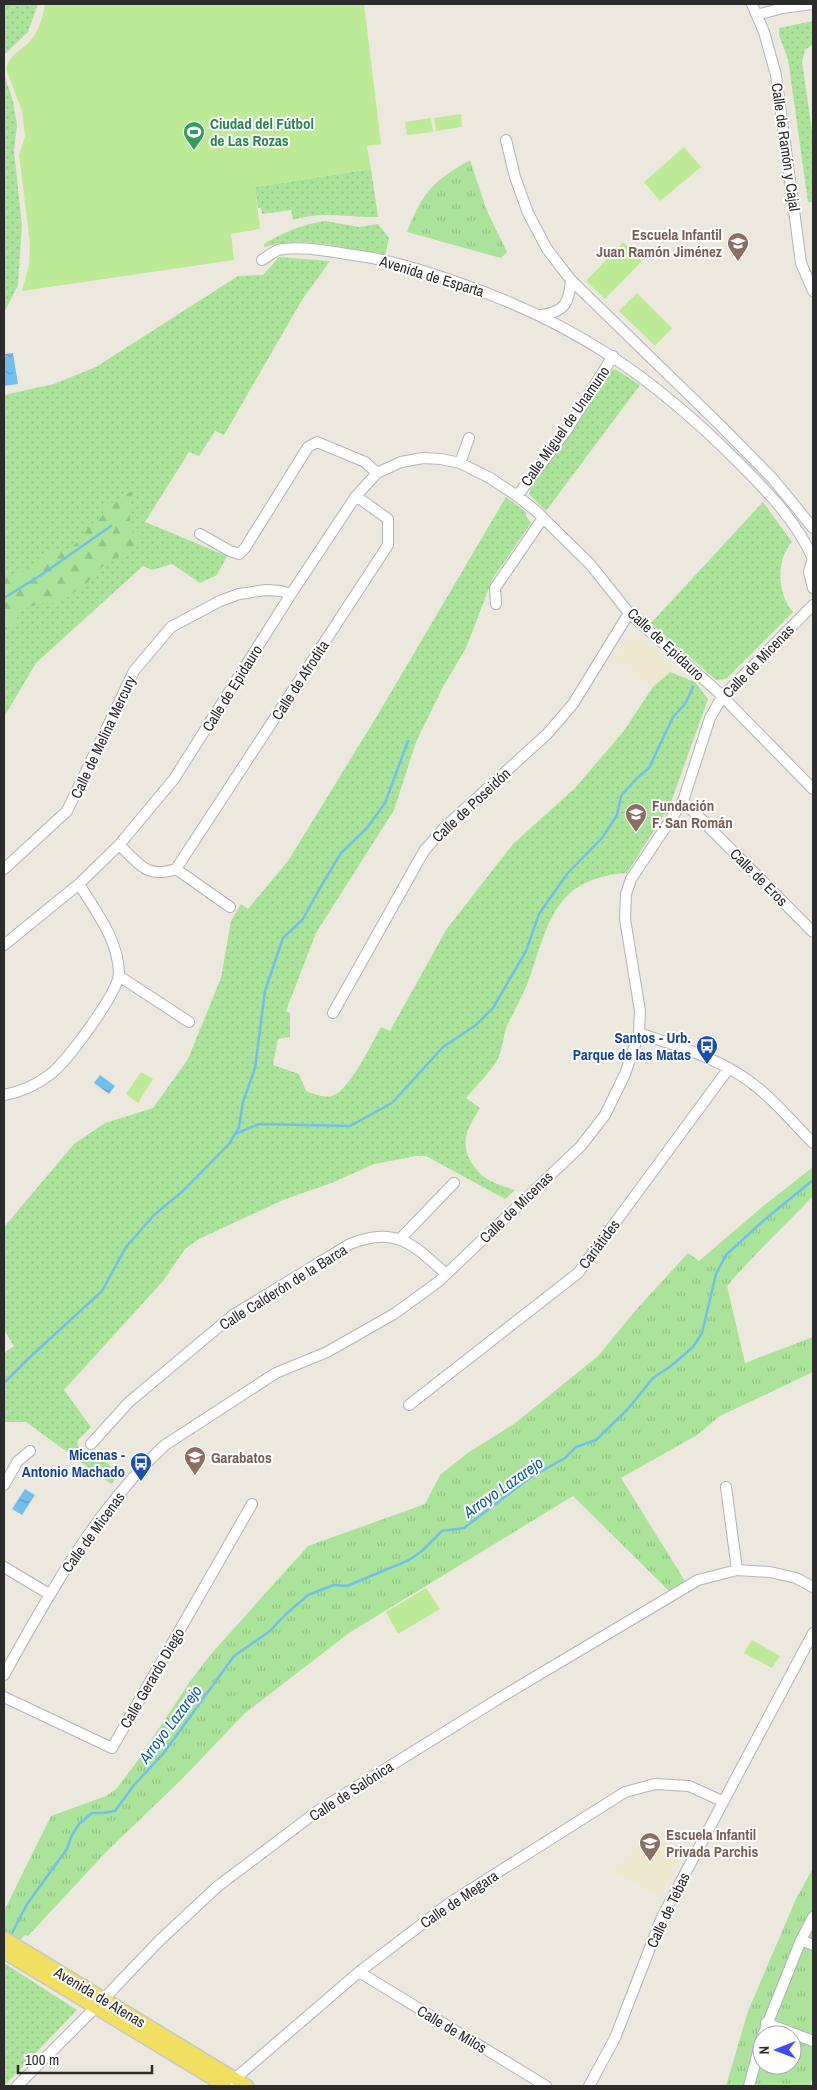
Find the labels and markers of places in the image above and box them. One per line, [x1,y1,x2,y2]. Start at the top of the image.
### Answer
place label: Ciudad del Fútbol de Las Rozas [210,113,314,151]
sports icon: Ciudad del Fútbol de Las Rozas [182,120,206,151]
place label: Escuela Infantil Juan Ramón Jiménez [596,224,722,262]
school or university icon: Escuela Infantil Juan Ramón Jiménez [726,231,750,262]
place label: Fundación F. San Román [652,795,733,833]
school or university icon: Fundación F. San Román [624,802,648,833]
place label: Santos - Urb. Parque de las Matas [573,1027,691,1065]
bus stop icon: Santos - Urb. Parque de las Matas [695,1034,719,1065]
place label: Micenas - Antonio Machado [22,1444,125,1482]
school or university icon: Garabatos [183,1445,207,1476]
place label: Garabatos [211,1447,272,1468]
bus stop icon: Micenas - Antonio Machado [129,1451,153,1482]
place label: Escuela Infantil Privada Parchis [666,1824,758,1862]
school or university icon: Escuela Infantil Privada Parchis [638,1831,662,1862]

